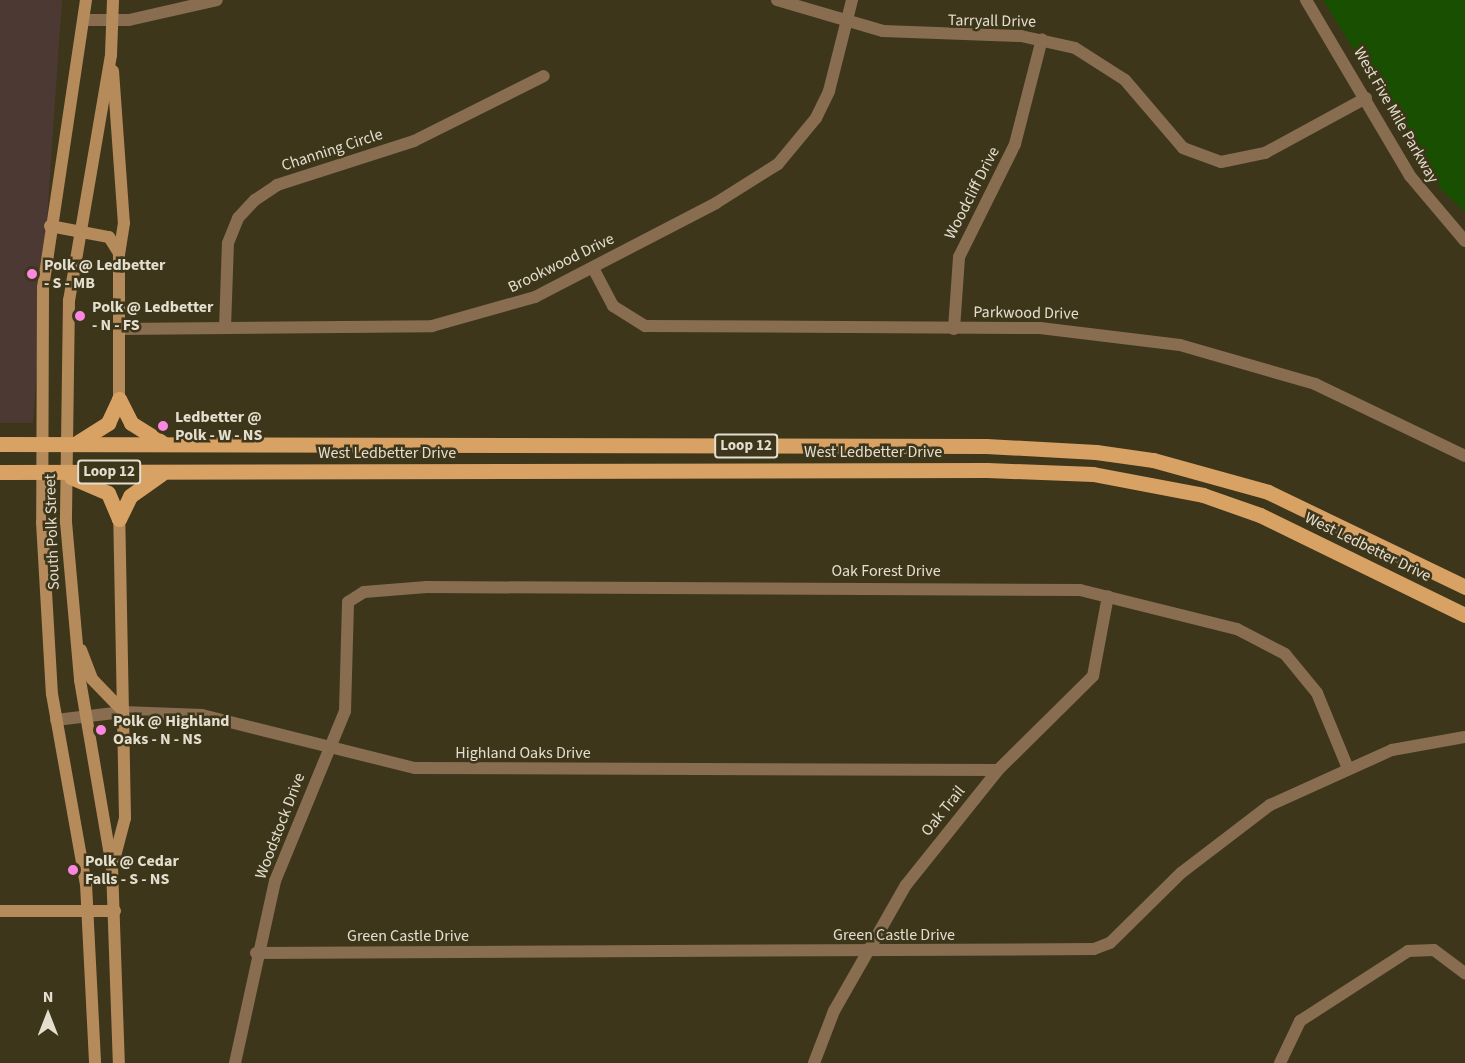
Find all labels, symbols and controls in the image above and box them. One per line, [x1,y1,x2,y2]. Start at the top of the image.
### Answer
street label: Tarryall Drive [948,11,1036,31]
street label: West Five Mile Parkway [1349,44,1443,186]
street label: Channing Circle [279,125,385,175]
street label: Woodcliff Drive [940,144,1004,242]
street label: Brookwood Drive [505,229,617,297]
place label: Polk @ Ledbetter - S - MB [44,255,165,293]
marker: Polk @ Ledbetter - S - MB [25,267,39,281]
place label: Polk @ Ledbetter - N - FS [92,297,213,335]
street label: Parkwood Drive [973,302,1079,324]
marker: Polk @ Ledbetter - N - FS [73,309,87,323]
place label: Ledbetter @ Polk - W - NS [175,407,262,445]
marker: Ledbetter @ Polk - W - NS [156,419,170,433]
road number: Loop 12 [713,434,779,458]
street label: West Ledbetter Drive [804,442,942,462]
street label: West Ledbetter Drive [318,443,456,463]
road number: Loop 12 [76,460,142,484]
street label: South Polk Street [40,474,64,590]
street label: West Ledbetter Drive [1302,508,1434,586]
street label: Oak Forest Drive [831,561,941,581]
place label: Polk @ Highland Oaks - N - NS [113,711,229,749]
marker: Polk @ Highland Oaks - N - NS [94,723,108,737]
street label: Highland Oaks Drive [455,743,591,763]
street label: Woodstock Drive [251,770,309,882]
street label: Oak Trail [917,782,969,840]
place label: Polk @ Cedar Falls - S - NS [85,851,179,889]
marker: Polk @ Cedar Falls - S - NS [66,863,80,877]
street label: Green Castle Drive [833,925,955,945]
street label: Green Castle Drive [347,926,469,946]
north arrow [18,985,78,1045]
text: N [43,986,53,1008]

